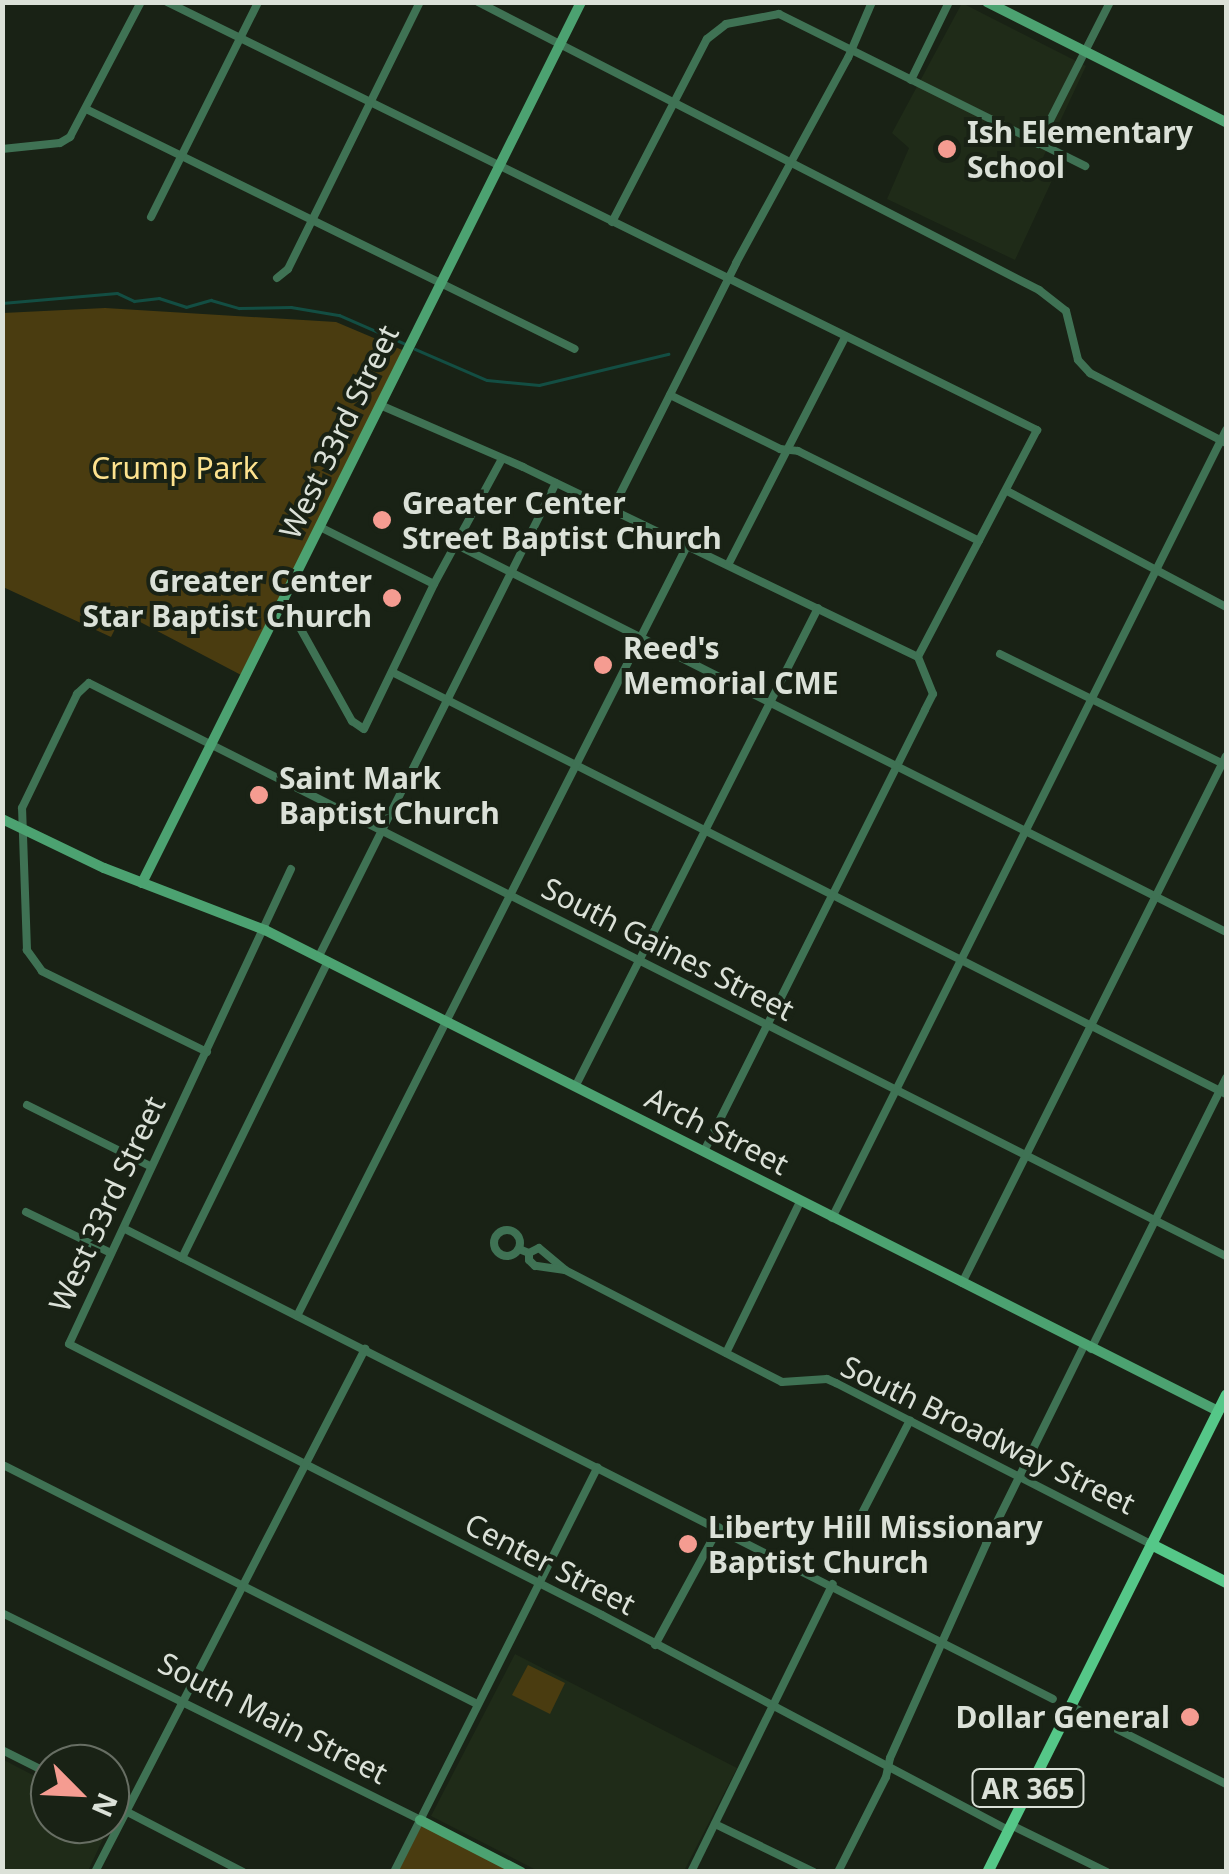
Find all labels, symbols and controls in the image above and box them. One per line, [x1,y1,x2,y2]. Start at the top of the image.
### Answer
place label: Ish Elementary School [967,114,1193,184]
marker: Ish Elementary School [936,138,958,160]
street label: West 33rd Street [272,319,406,545]
park label: Crump Park [91,450,259,486]
place label: Greater Center Street Baptist Church [402,485,722,556]
marker: Greater Center Street Baptist Church [371,509,393,531]
place label: Greater Center Star Baptist Church [82,563,372,634]
marker: Greater Center Star Baptist Church [381,587,403,609]
place label: Reed's Memorial CME [623,630,839,700]
marker: Reed's Memorial CME [592,654,614,676]
place label: Saint Mark Baptist Church [279,760,500,830]
marker: Saint Mark Baptist Church [248,784,270,806]
street label: South Gaines Street [536,870,800,1028]
street label: Arch Street [640,1080,794,1182]
street label: West 33rd Street [41,1091,173,1317]
street label: South Broadway Street [835,1348,1141,1522]
street label: Center Street [459,1506,641,1622]
place label: Liberty Hill Missionary Baptist Church [708,1509,1043,1580]
marker: Liberty Hill Missionary Baptist Church [677,1533,699,1555]
street label: South Main Street [152,1645,394,1791]
place label: Dollar General [955,1699,1170,1735]
marker: Dollar General [1179,1706,1201,1728]
north arrow [30,1744,130,1844]
road number: AR 365 [970,1765,1086,1811]
text: N [84,1787,128,1824]

